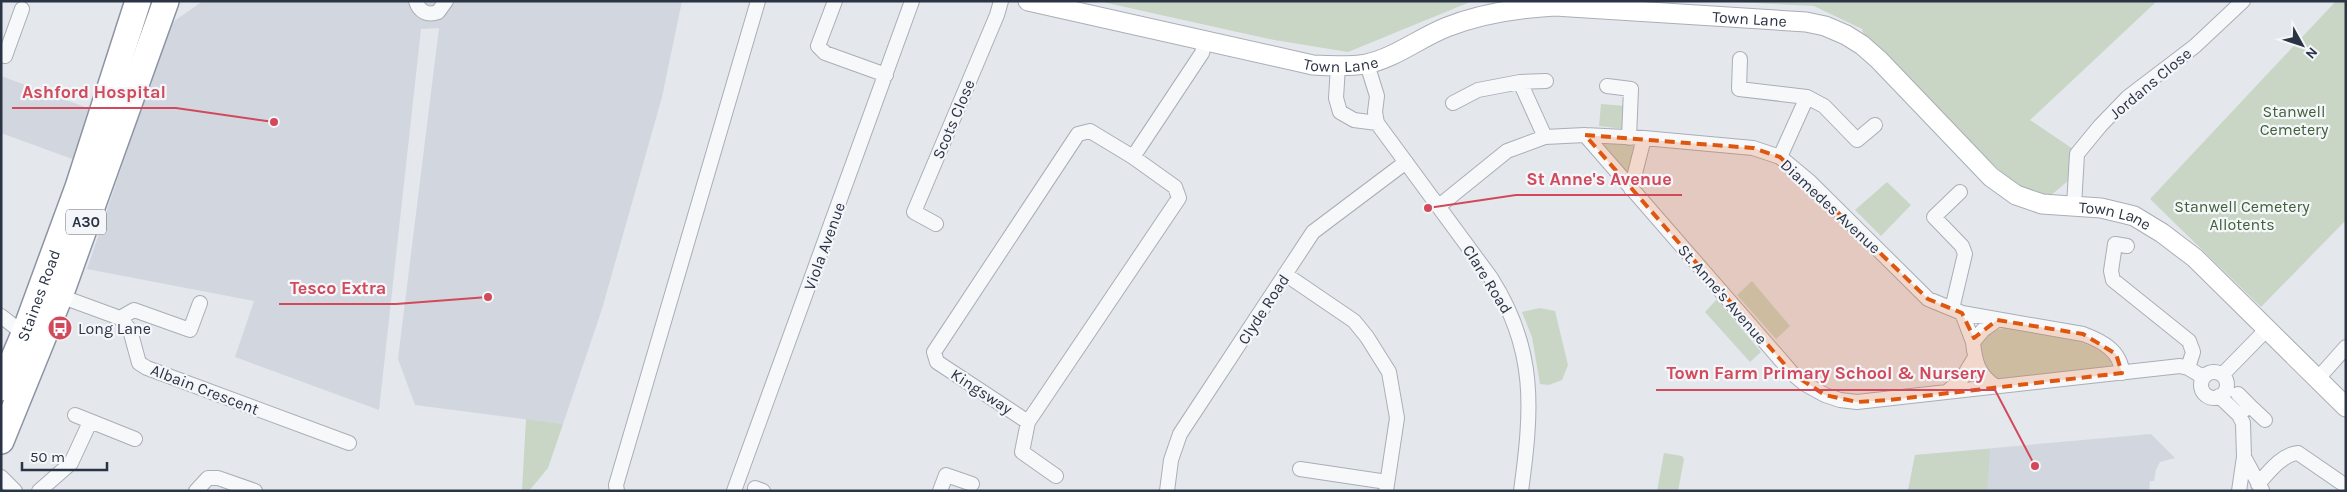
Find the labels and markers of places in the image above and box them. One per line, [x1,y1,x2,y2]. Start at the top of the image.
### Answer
callout: Ashford Hospital [12,75,176,108]
callout: St Anne's Avenue [1516,162,1682,195]
callout: Tesco Extra [279,271,396,304]
bus stop icon: Long Lane [47,315,73,341]
place label: Long Lane [78,319,151,338]
callout: Town Farm Primary School & Nursery [1656,357,1995,390]

